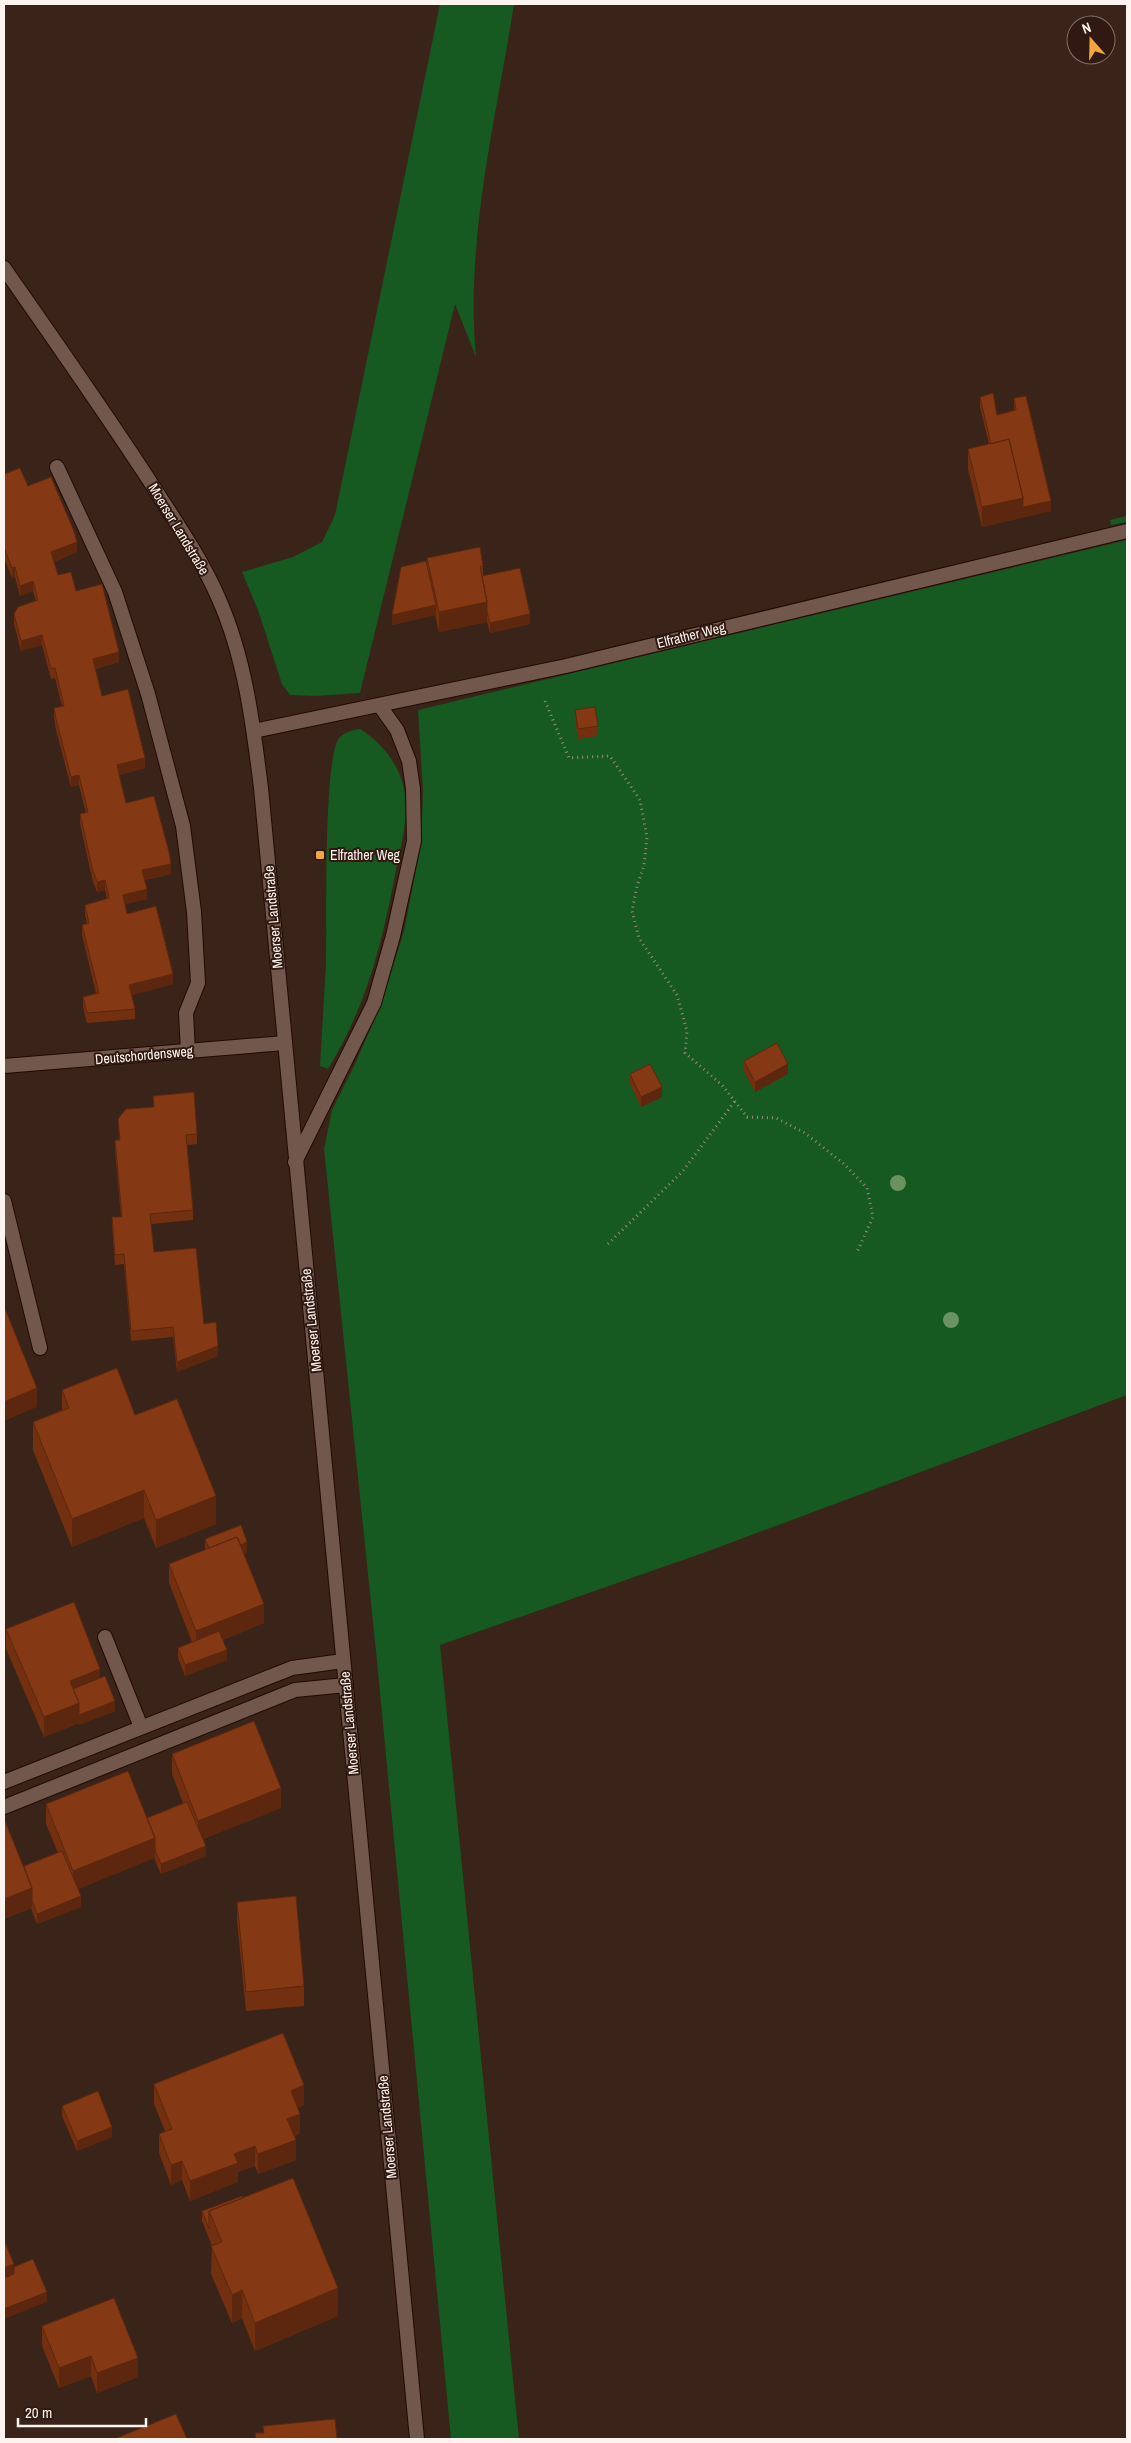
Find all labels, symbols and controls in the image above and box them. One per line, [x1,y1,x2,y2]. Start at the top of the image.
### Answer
north arrow [1066,15,1116,65]
text: N [1080,18,1094,38]
street label: Moerser Landstraße [145,480,213,578]
street label: Elfrather Weg [655,618,728,652]
place label: Elfrather Weg [330,846,401,864]
marker: Elfrather Weg [314,849,326,861]
street label: Moerser Landstraße [260,865,286,969]
street label: Deutschordensweg [94,1042,194,1068]
street label: Moerser Landstraße [297,1268,325,1372]
street label: Moerser Landstraße [336,1671,362,1775]
street label: Moerser Landstraße [374,2075,400,2179]
scale bar [18,2396,145,2428]
text: 20 m [25,2402,52,2423]

